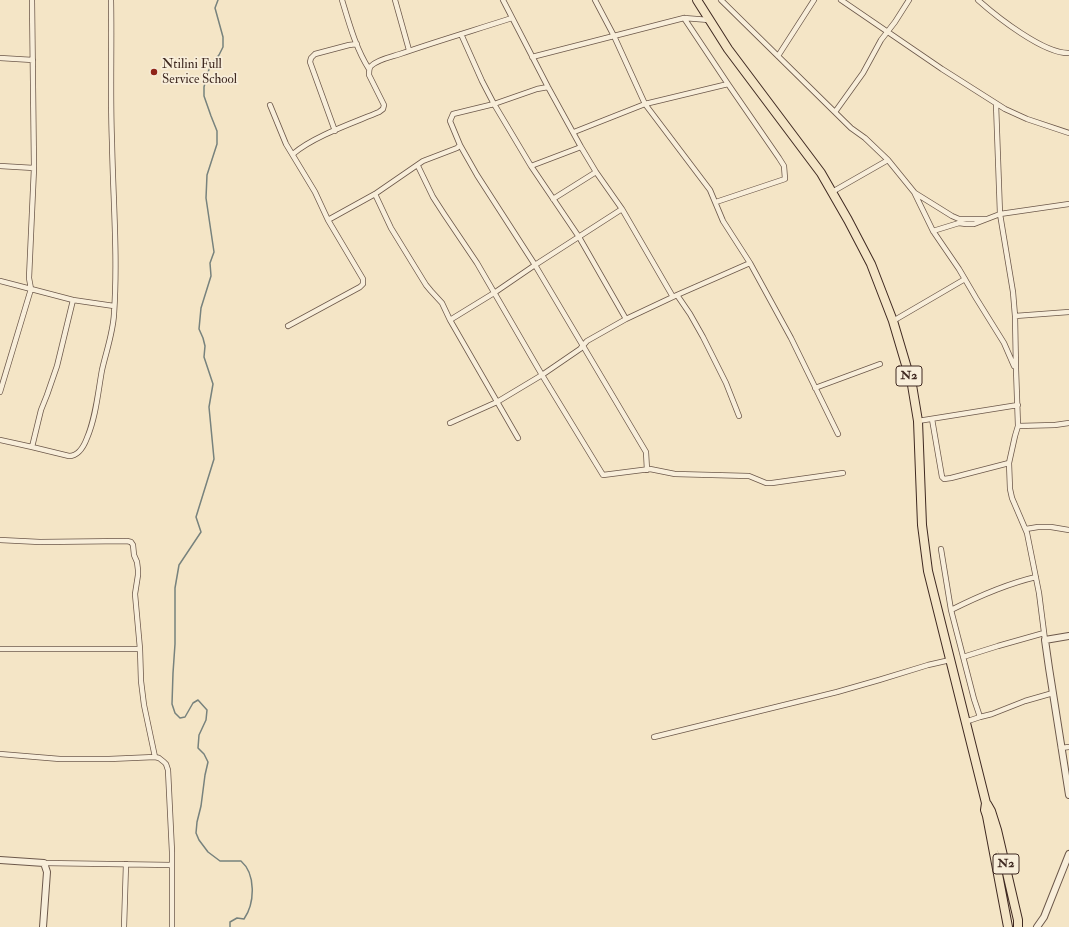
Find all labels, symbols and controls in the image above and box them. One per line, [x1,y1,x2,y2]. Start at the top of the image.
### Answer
place label: Ntilini Full Service School [162,57,237,88]
marker: Ntilini Full Service School [149,67,159,77]
road number: N2 [896,366,922,386]
road number: N2 [993,854,1019,874]

